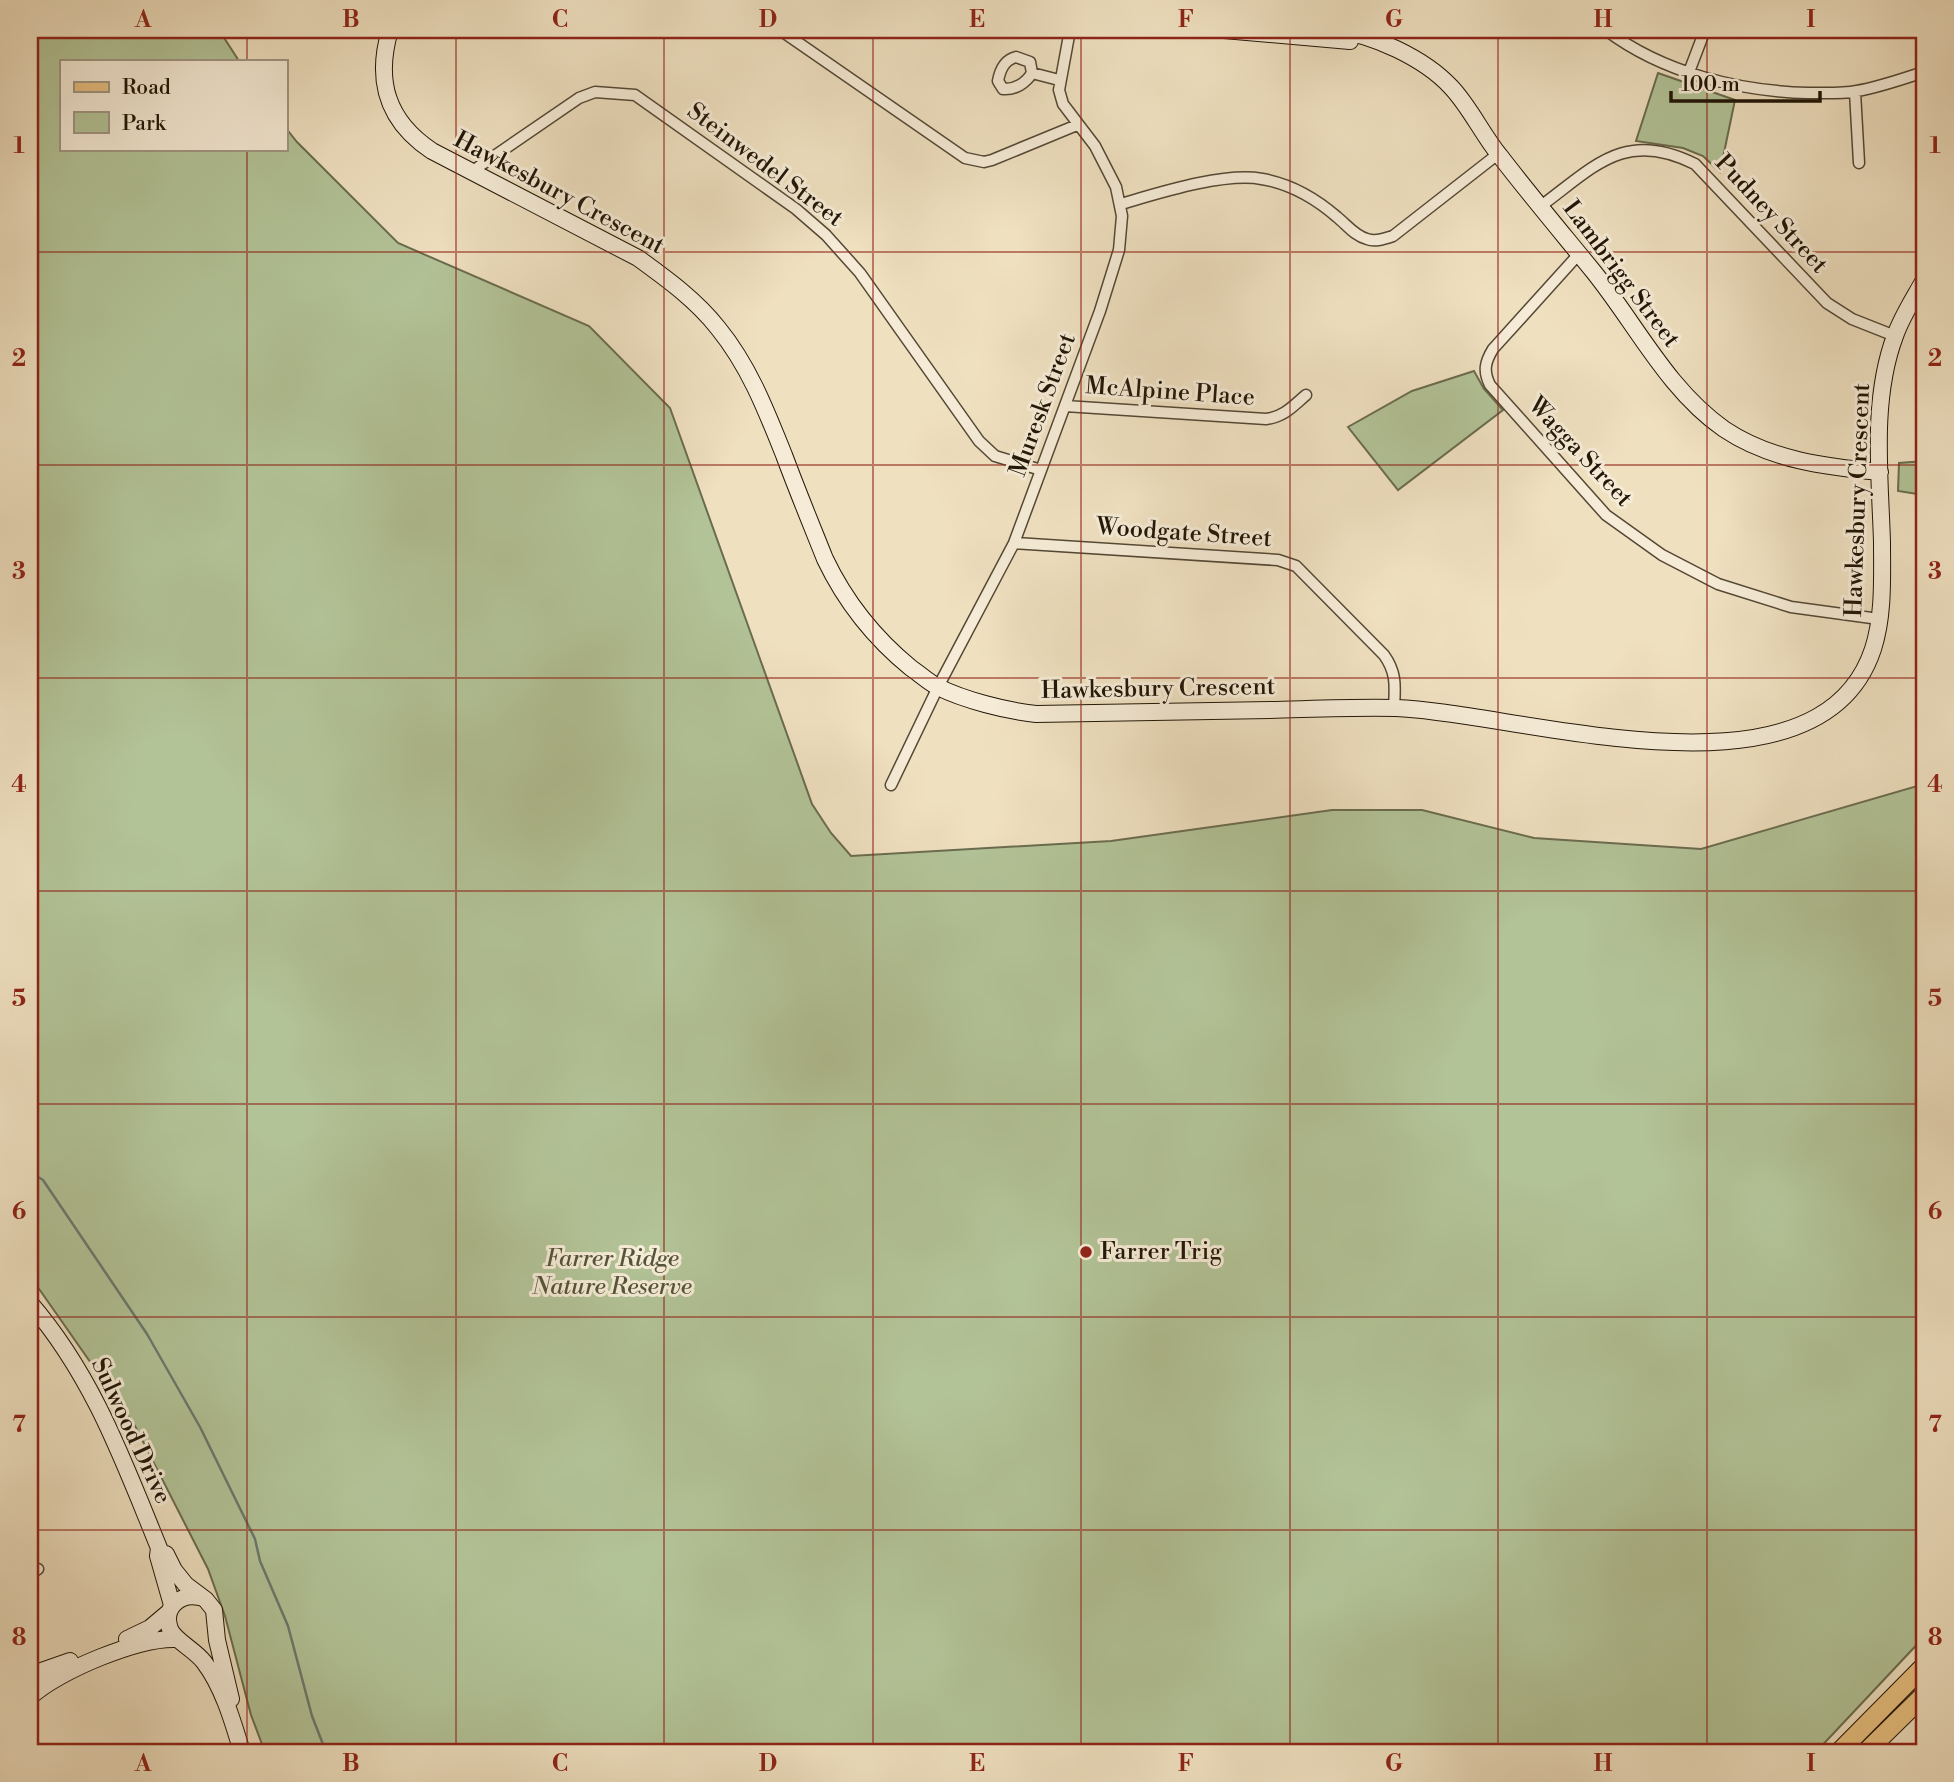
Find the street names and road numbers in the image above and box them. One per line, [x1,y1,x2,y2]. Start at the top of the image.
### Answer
street label: Steinwedel Street [681,96,849,234]
street label: Hawkesbury Crescent [449,125,670,261]
street label: Pudney Street [1708,148,1834,280]
street label: Lambrigg Street [1556,194,1686,354]
street label: Muresk Street [1003,329,1083,481]
street label: McAlpine Place [1084,371,1256,413]
street label: Hawkesbury Crescent [1839,382,1877,618]
street label: Wagga Street [1521,390,1639,514]
street label: Woodgate Street [1094,512,1273,554]
street label: Hawkesbury Crescent [1041,672,1276,706]
street label: Sulwood Drive [84,1353,178,1509]

